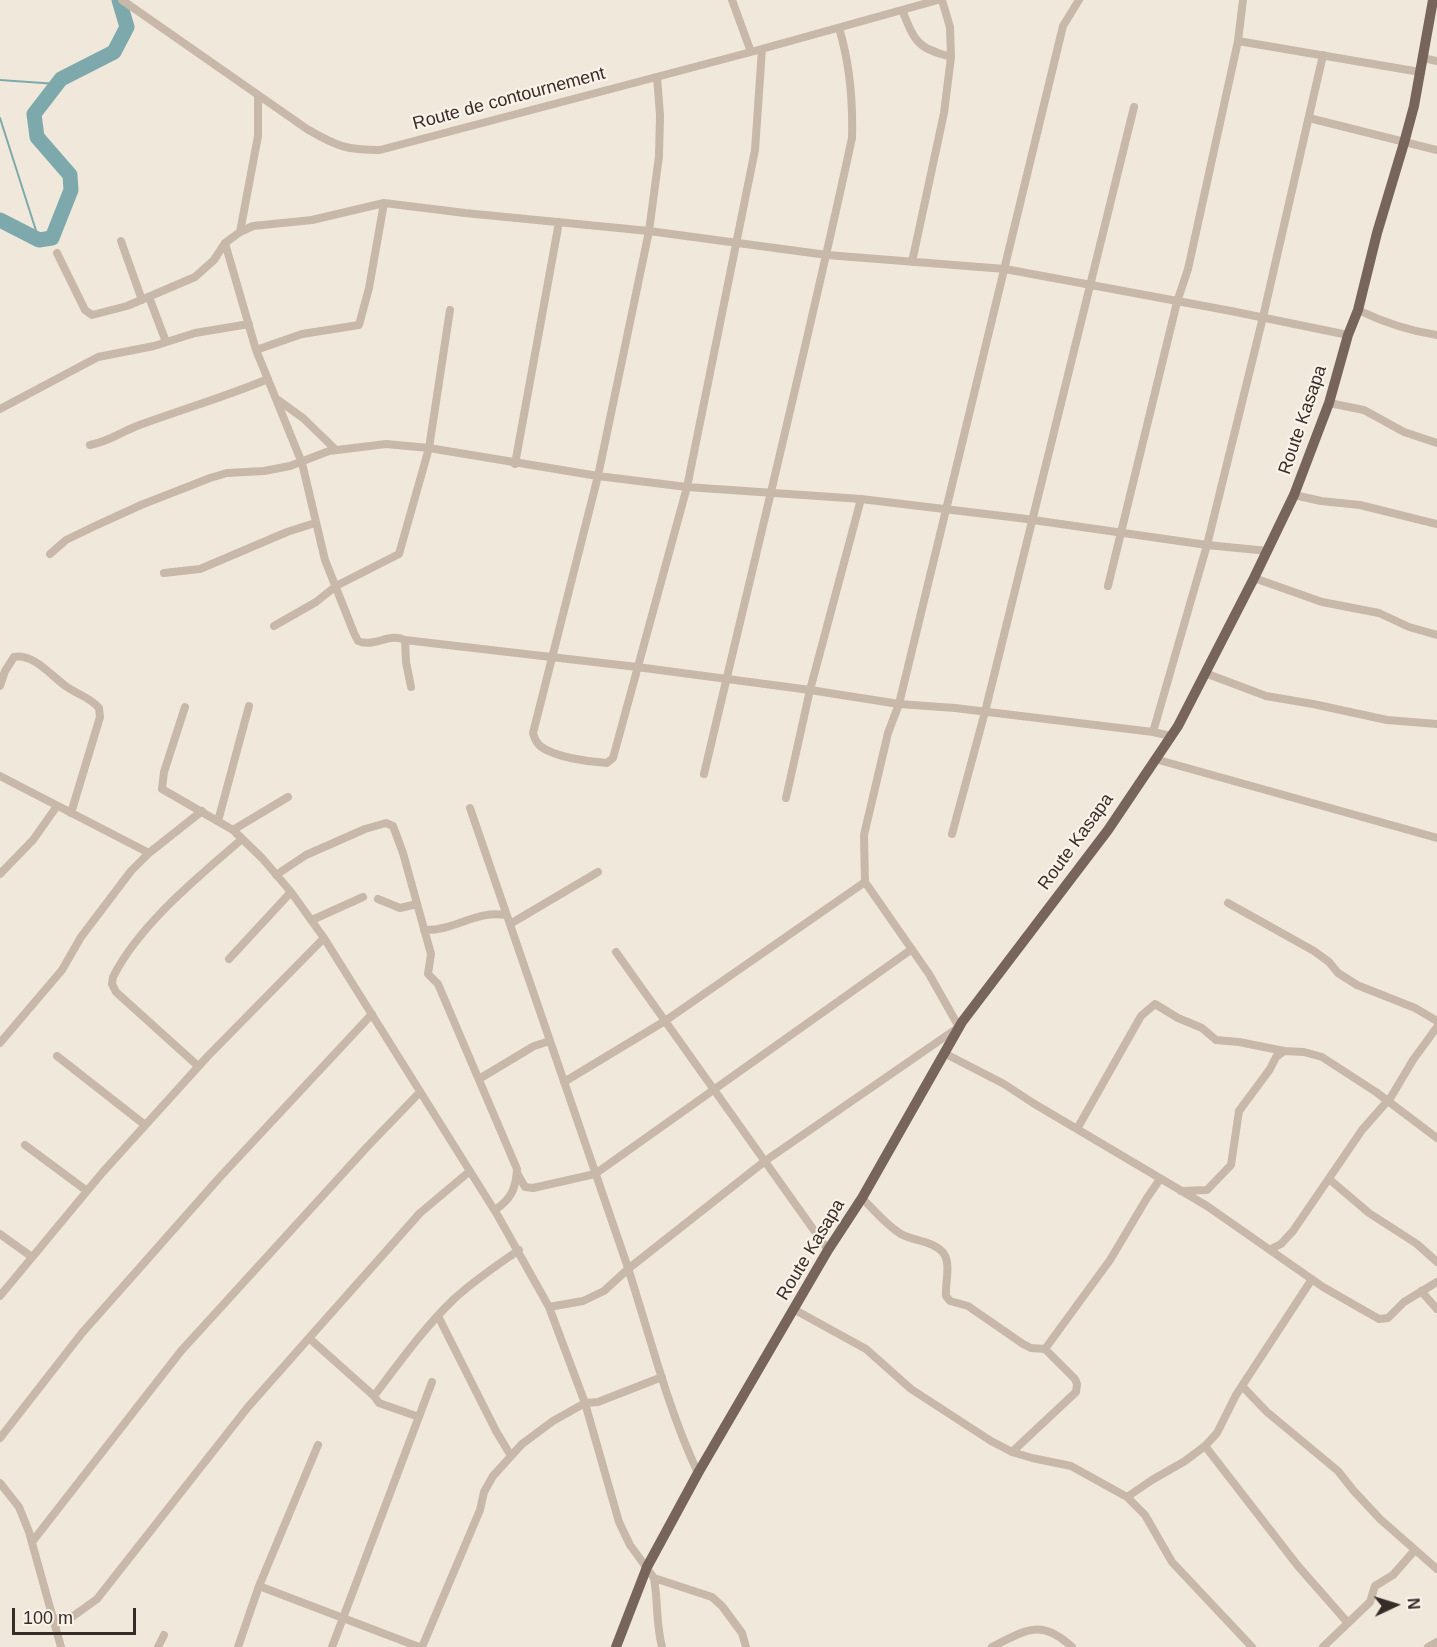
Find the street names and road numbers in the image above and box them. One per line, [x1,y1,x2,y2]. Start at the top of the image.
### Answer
street label: Route de contournement [411,63,607,135]
street label: Route Kasapa [1274,363,1332,477]
street label: Route Kasapa [1034,790,1118,894]
street label: Route Kasapa [772,1196,850,1304]

